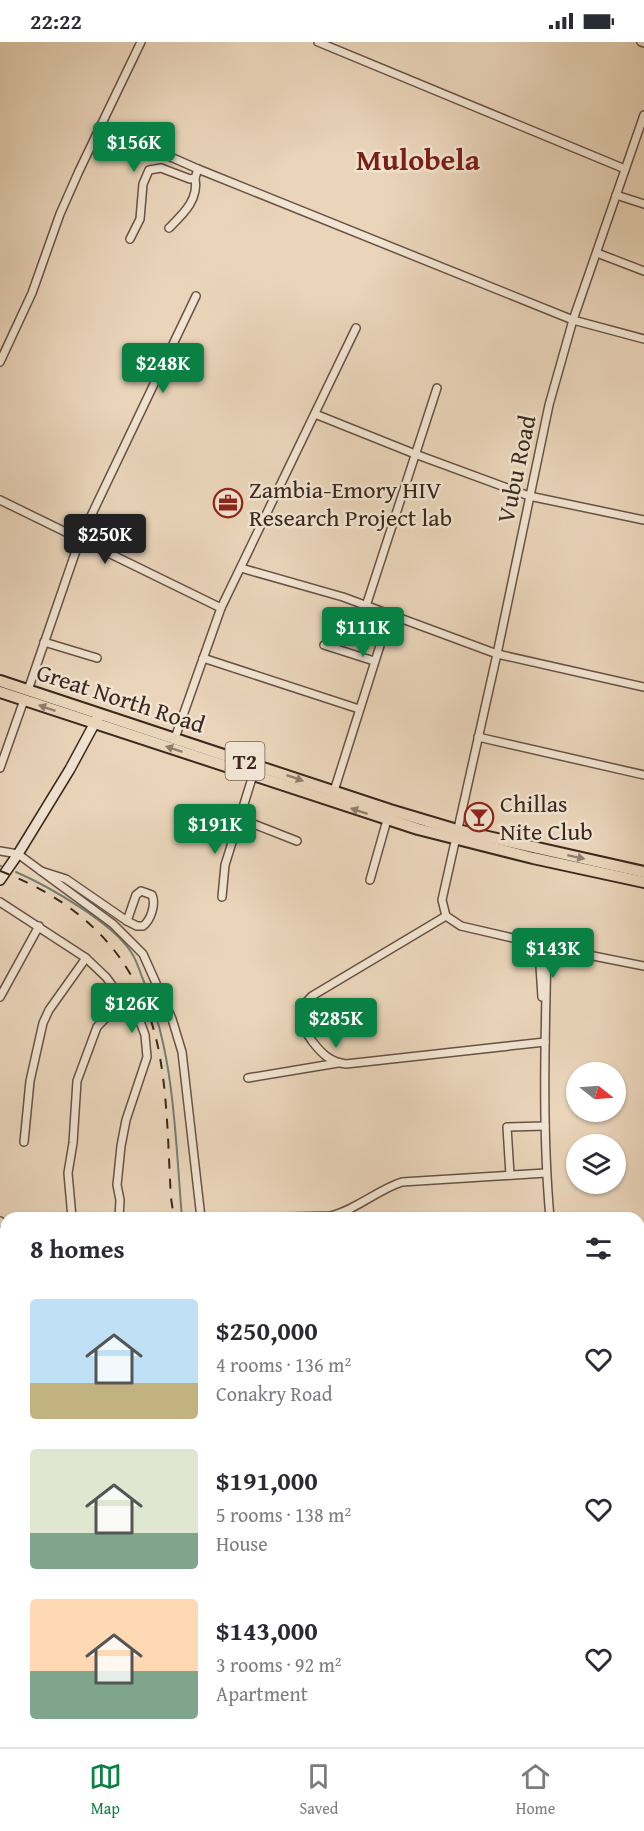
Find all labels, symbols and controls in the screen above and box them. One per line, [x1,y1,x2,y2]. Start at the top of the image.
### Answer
text: 22:22 [30,5,82,37]
pin: $156K [92,122,176,173]
text: $156K [107,127,161,156]
district label: Mulobela [356,137,481,181]
pin: $248K [121,343,205,394]
text: $248K [136,348,190,377]
street label: Vubu Road [487,412,545,526]
place label: Zambia-Emory HIV Research Project lab [249,472,452,535]
office icon: Zambia-Emory HIV Research Project lab [212,487,244,519]
pin: $250K [63,514,147,565]
text: $250K [78,519,132,548]
pin: $111K [321,607,405,658]
text: $111K [336,612,390,641]
street label: Great North Road [32,654,210,742]
one-way arrow [38,703,56,713]
road number: T2 [226,742,264,780]
one-way arrow [165,744,183,753]
one-way arrow [286,774,304,783]
place label: Chillas Nite Club [500,786,593,849]
bar icon: Chillas Nite Club [463,801,495,833]
pin: $191K [173,804,257,855]
one-way arrow [350,806,368,815]
text: $191K [188,809,242,838]
one-way arrow [567,853,586,862]
pin: $143K [511,928,595,979]
text: $143K [526,933,580,962]
pin: $126K [90,983,174,1034]
text: $126K [105,988,159,1017]
pin: $285K [294,998,378,1049]
text: $285K [309,1003,363,1032]
north arrow [566,1062,626,1122]
map controls [566,1062,626,1194]
button: layers [566,1134,626,1194]
text: 8 homes [30,1229,125,1268]
icon: filters [582,1232,615,1265]
text: $250,000 [216,1311,318,1350]
icon: home [78,1323,150,1395]
icon: heart [582,1343,615,1376]
text: 4 rooms · 136 m² [216,1350,351,1379]
text: Conakry Road [216,1379,332,1408]
text: $191,000 [216,1461,318,1500]
icon: home [78,1473,150,1545]
icon: heart [582,1493,615,1526]
text: 5 rooms · 138 m² [216,1500,351,1529]
text: House [216,1529,268,1558]
text: $143,000 [216,1611,318,1650]
icon: home [78,1623,150,1695]
icon: heart [582,1643,615,1676]
text: 3 rooms · 92 m² [216,1650,342,1679]
text: Apartment [216,1679,308,1708]
tab: Map [89,1760,122,1820]
tab: Saved [299,1760,338,1820]
tab: Home [516,1760,555,1820]

